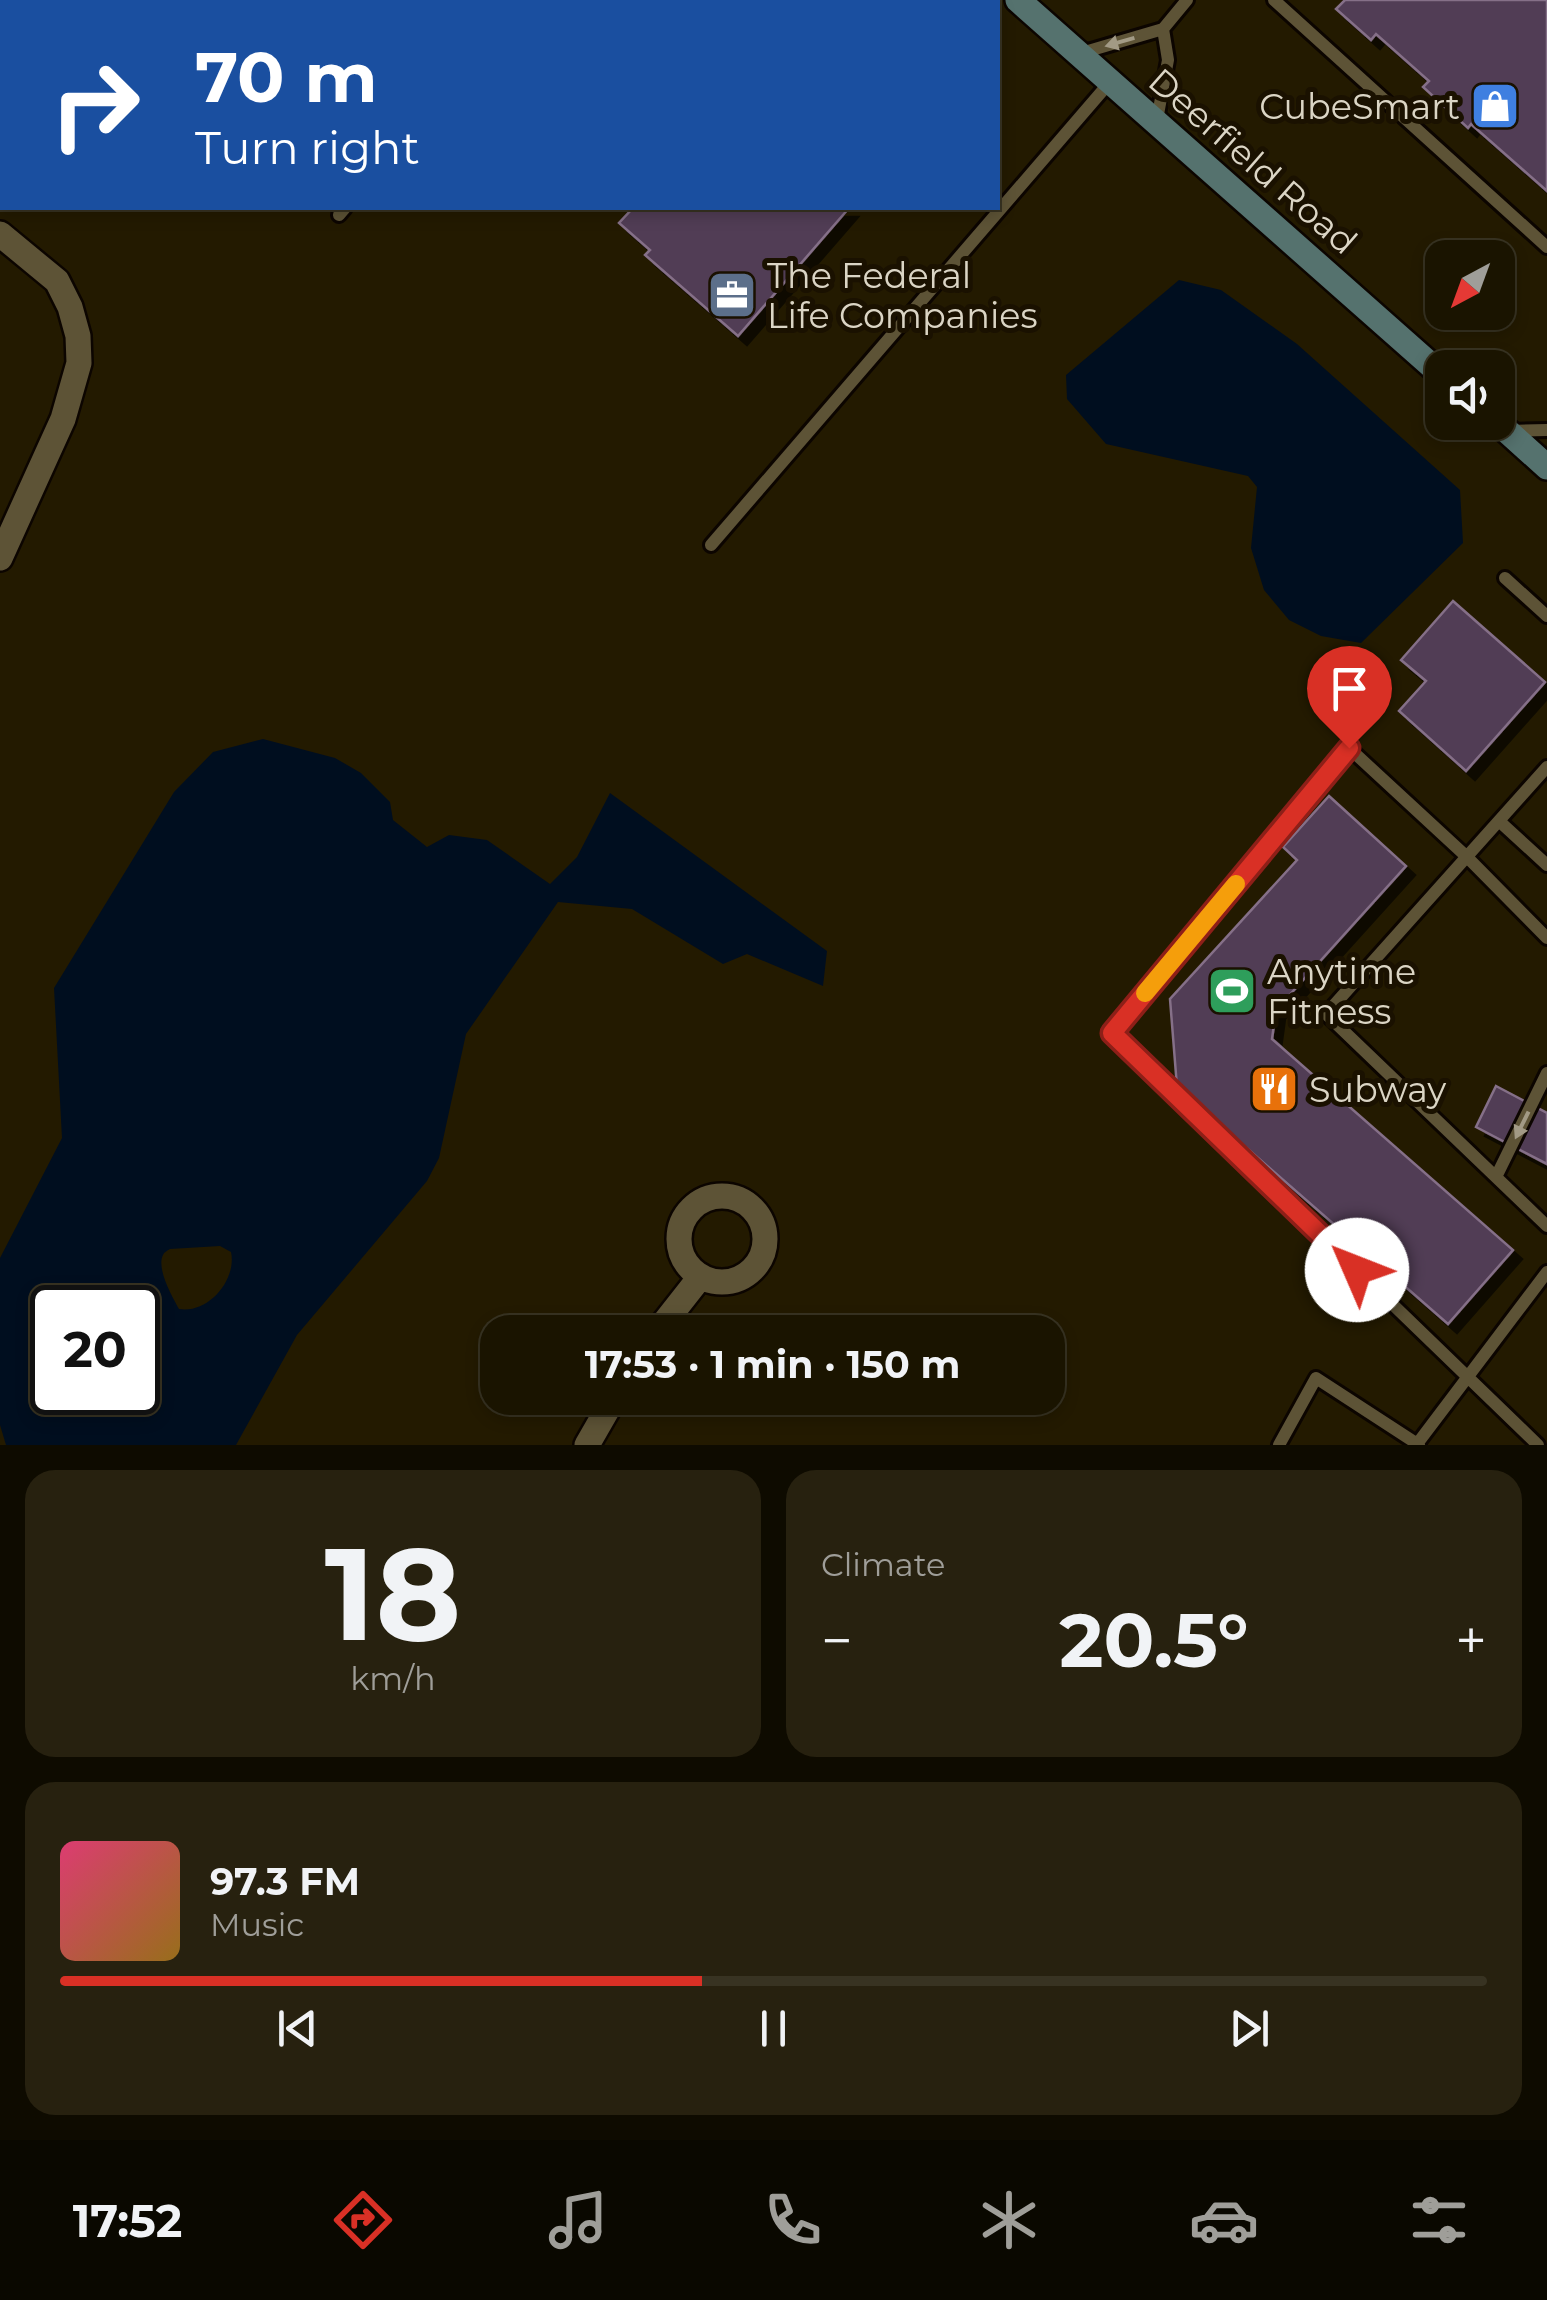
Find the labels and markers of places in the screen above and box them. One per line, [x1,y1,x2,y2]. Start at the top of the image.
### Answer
shop icon: CubeSmart [1469,80,1521,132]
place label: CubeSmart [1259,85,1460,128]
place label: The Federal Life Companies [767,254,1038,337]
office icon: The Federal Life Companies [706,269,758,321]
pin [1307,646,1392,749]
place label: Anytime Fitness [1267,950,1416,1033]
sports icon: Anytime Fitness [1206,965,1258,1017]
restaurant icon: Subway [1248,1063,1300,1115]
place label: Subway [1309,1068,1446,1111]

